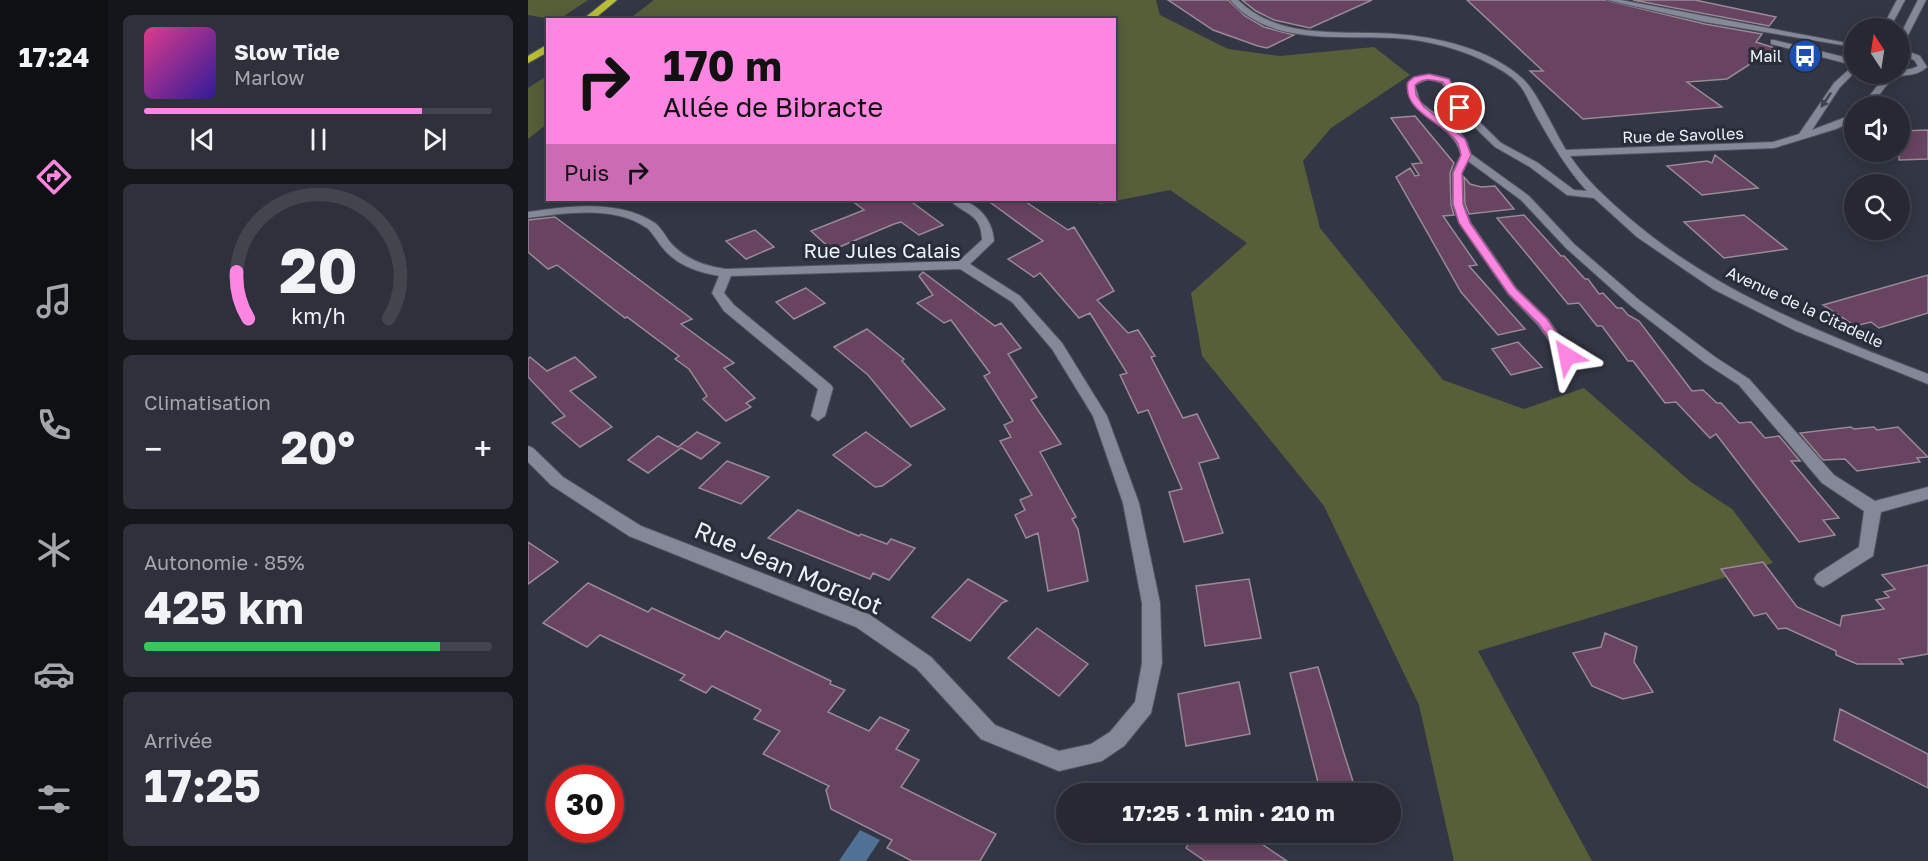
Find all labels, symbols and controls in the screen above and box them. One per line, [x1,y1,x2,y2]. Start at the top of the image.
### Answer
north arrow [1844,18,1910,84]
map controls [1844,18,1910,240]
text: Slow Tide [234,38,340,65]
bus stop icon: Mail [1787,38,1823,74]
text: 170 m [663,40,782,90]
text: 17:24 [19,41,89,73]
icon: right [564,42,642,120]
place label: Mail [1750,46,1782,66]
text: Marlow [234,65,305,89]
pin [1434,82,1485,133]
text: Allée de Bibracte [663,91,883,123]
icon: arrive [1443,91,1476,124]
one-way arrow [1821,92,1832,109]
button: sound [1844,96,1910,162]
icon: previous [186,123,219,156]
icon: pause [302,123,335,156]
icon: next [418,123,451,156]
street label: Rue de Savolles [1622,123,1744,147]
icon: directions [33,156,75,198]
icon: right [621,156,654,189]
text: Puis [564,159,609,186]
button: search [1844,174,1910,240]
text: 20 [279,232,357,307]
street label: Rue Jules Calais [803,238,961,262]
street label: Avenue de la Citadelle [1723,262,1887,352]
icon: music [33,280,75,322]
text: km/h [291,303,345,329]
position arrow [1535,324,1599,388]
text: Climatisation [144,390,271,414]
icon: phone [33,404,75,446]
text: 20° [281,420,355,474]
text: − [144,429,162,468]
text: + [474,429,492,468]
street label: Rue Jean Morelot [691,514,887,620]
icon: climate [33,529,75,571]
text: Autonomie · 85% [144,550,305,574]
text: 425 km [144,580,304,634]
icon: car [33,653,75,695]
text: Arrivée [144,728,212,752]
text: 17:25 [144,758,261,812]
speed limit sign: 30 [546,765,624,843]
icon: filters [33,778,75,820]
text: 17:25 · 1 min · 210 m [1122,799,1335,826]

